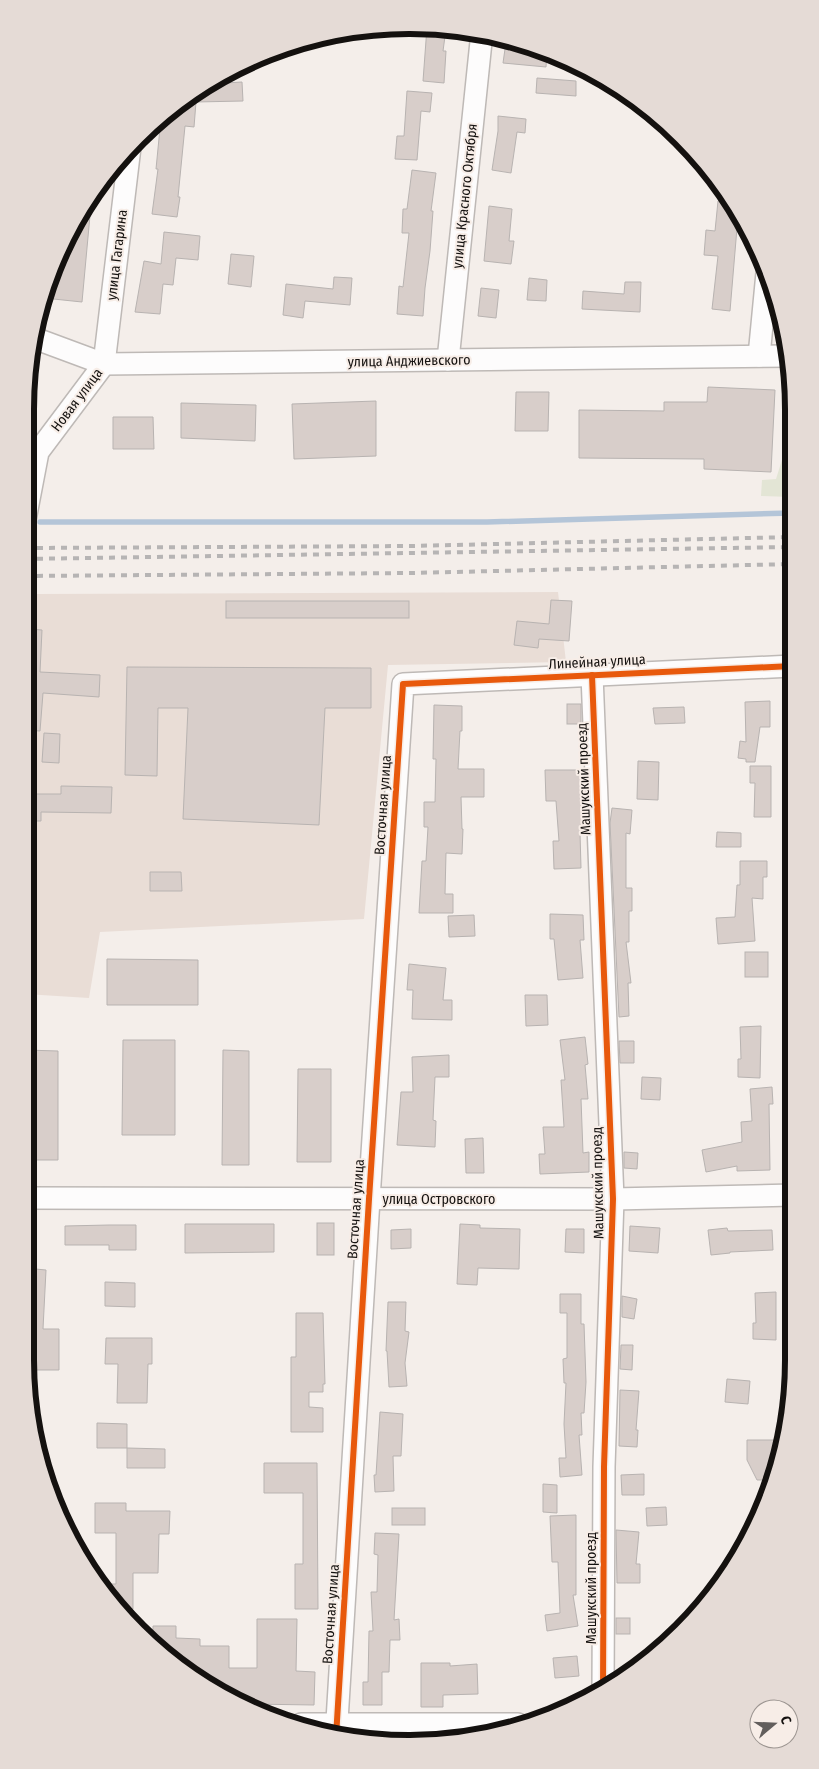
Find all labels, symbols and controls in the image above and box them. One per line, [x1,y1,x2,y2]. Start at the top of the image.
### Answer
street label: улица Красного Октября [449,123,481,269]
street label: улица Гагарина [103,209,131,301]
street label: улица Анджиевского [347,351,471,371]
street label: Новая улица [48,365,106,435]
street label: Линейная улица [548,651,646,673]
street label: Машукский проезд [574,723,594,835]
street label: Восточная улица [371,754,395,856]
street label: Машукский проезд [589,1127,607,1239]
street label: Восточная улица [344,1158,368,1260]
street label: улица Островского [383,1191,495,1208]
street label: Машукский проезд [583,1532,600,1644]
street label: Восточная улица [319,1563,343,1665]
north arrow [749,1699,799,1749]
text: С [777,1714,795,1727]

